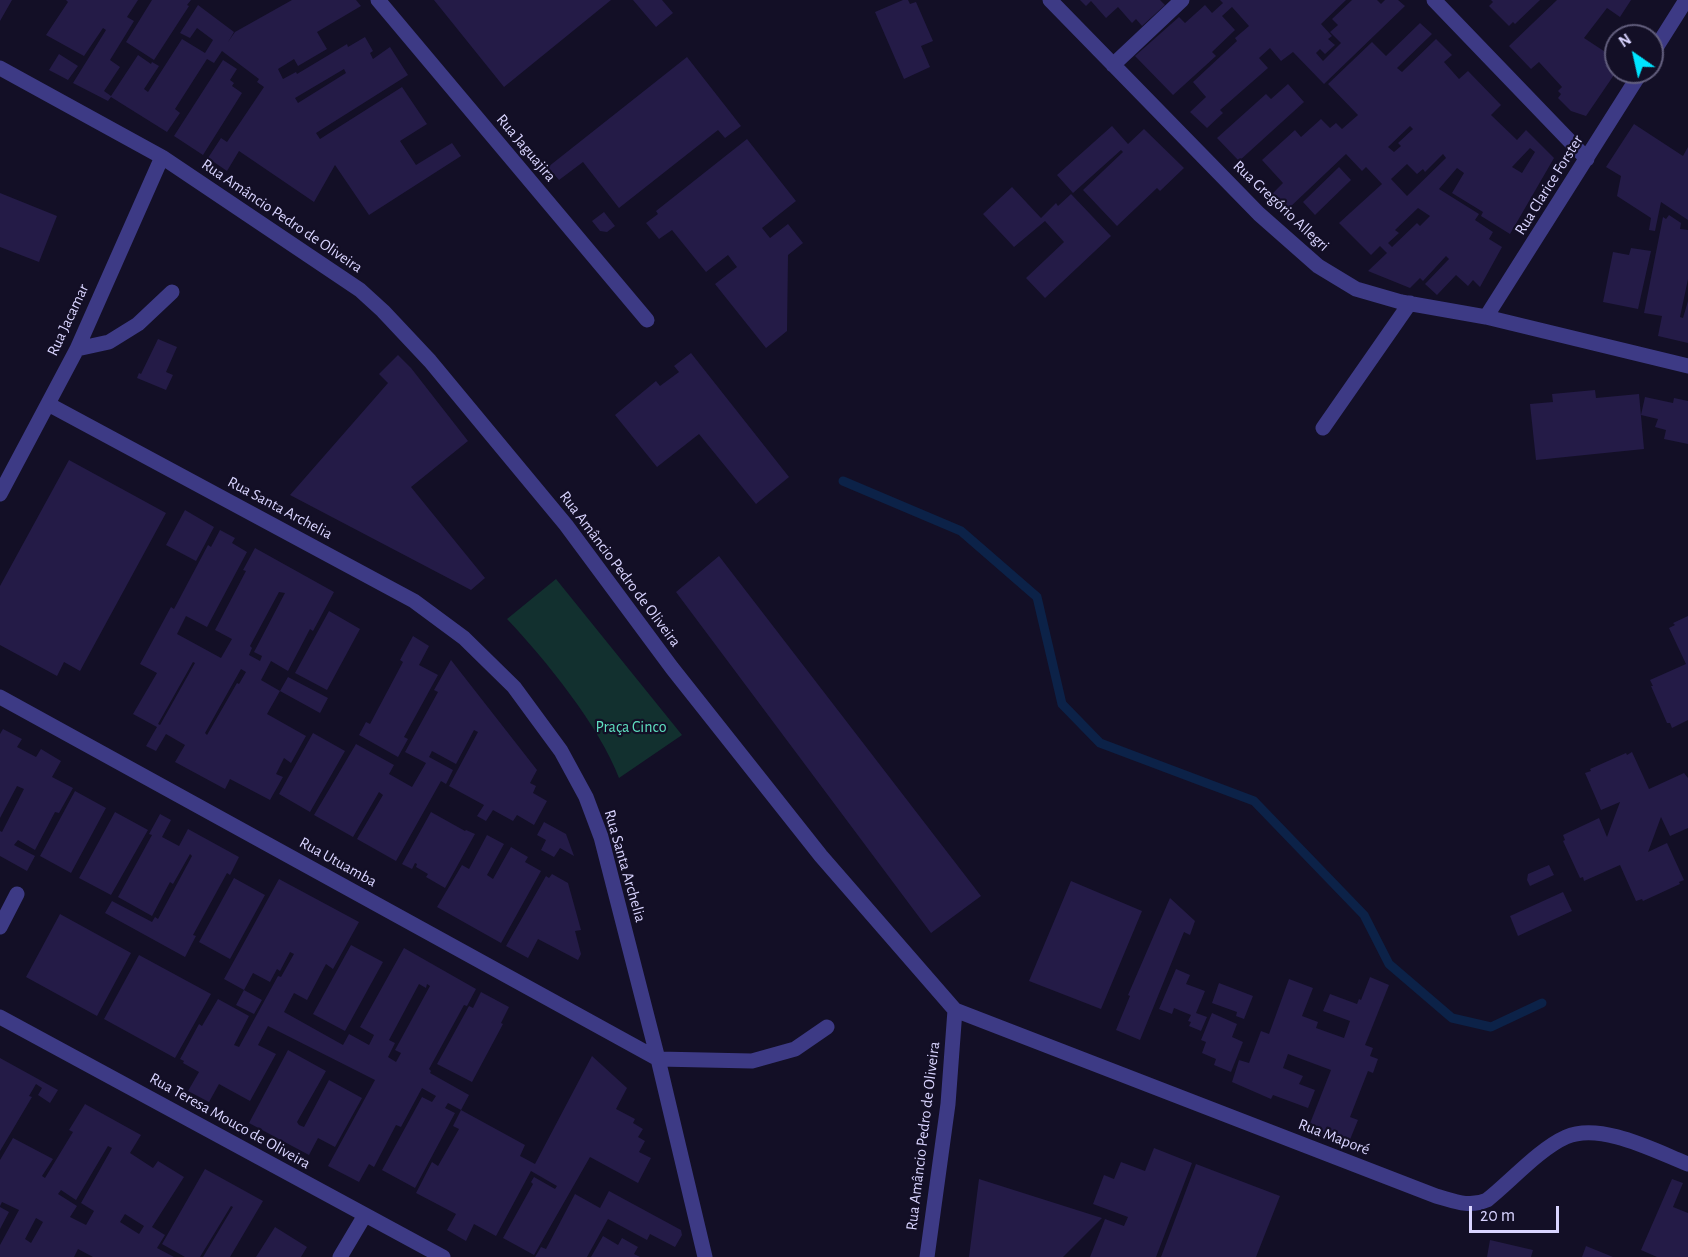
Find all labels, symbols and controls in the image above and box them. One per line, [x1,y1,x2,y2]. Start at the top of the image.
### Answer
north arrow [1604,24,1664,84]
text: N [1616,31,1634,50]
street label: Rua Jaguajira [492,110,560,186]
street label: Rua Clarice Forster [1511,132,1587,238]
street label: Rua Amâncio Pedro de Oliveira [198,155,366,277]
street label: Rua Gregório Allegri [1229,156,1333,256]
street label: Rua Jacamar [43,281,93,359]
street label: Rua Santa Archelia [224,472,336,544]
street label: Rua Amâncio Pedro de Oliveira [555,487,685,651]
park label: Praça Cinco [596,717,666,737]
street label: Rua Santa Archelia [600,808,650,924]
street label: Rua Utuamba [296,833,380,891]
street label: Rua Amâncio Pedro de Oliveira [902,1040,944,1232]
street label: Rua Teresa Mouco de Oliveira [146,1069,314,1173]
street label: Rua Maporé [1296,1115,1372,1159]
scale bar [1472,1194,1562,1232]
text: 20 m [1480,1207,1515,1225]

